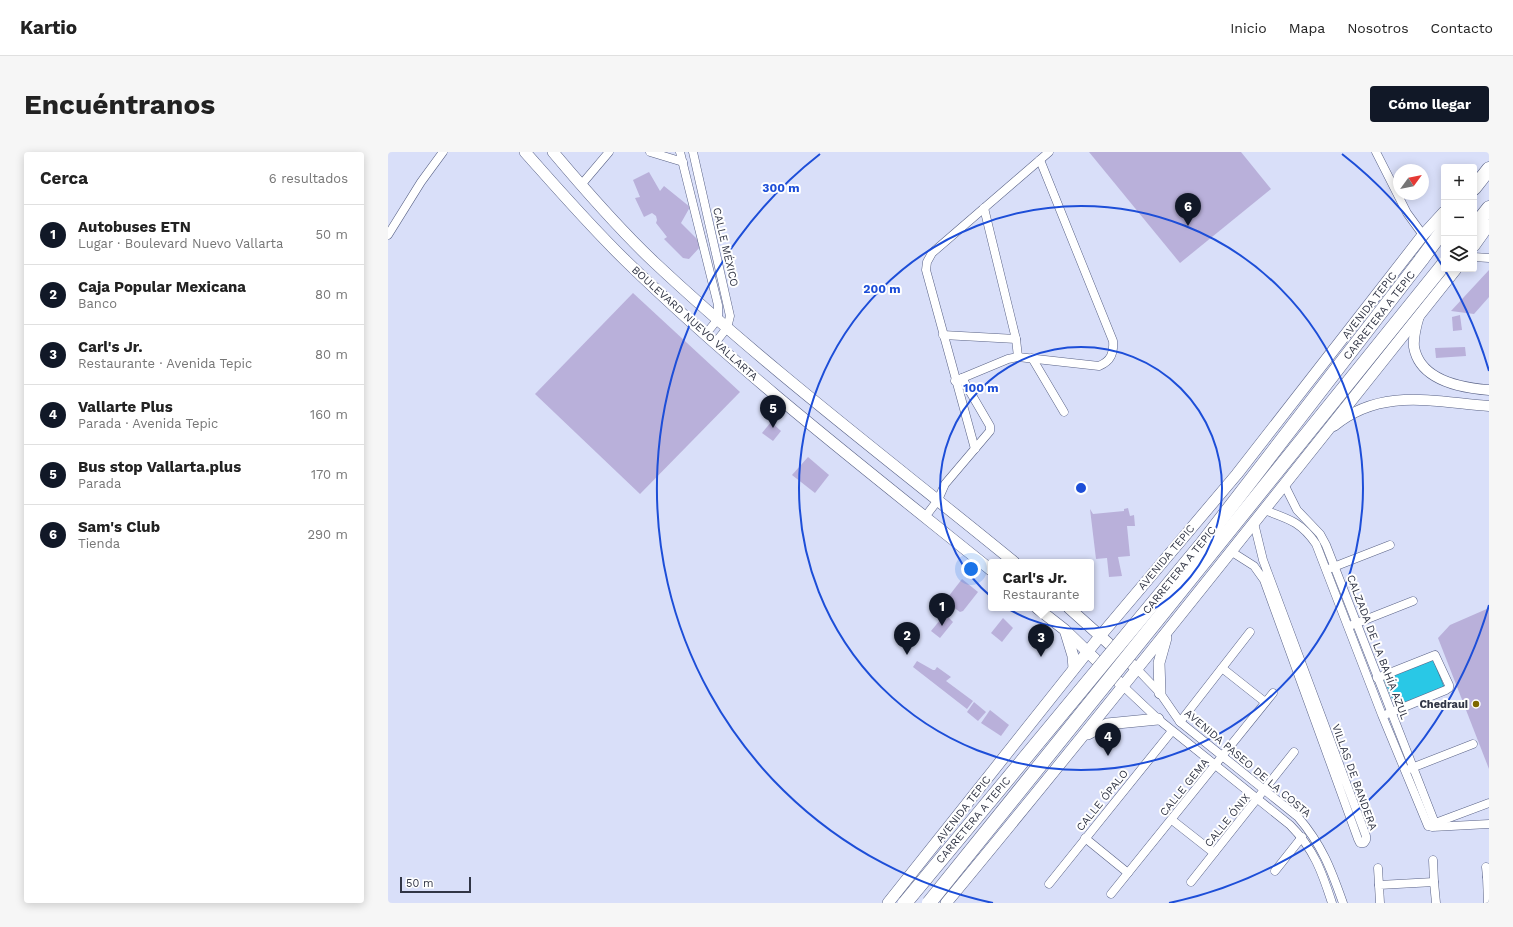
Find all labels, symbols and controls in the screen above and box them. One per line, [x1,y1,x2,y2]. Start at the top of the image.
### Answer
text: Kartio [20,16,77,39]
text: Inicio [1230,20,1267,36]
text: Mapa [1289,20,1325,36]
text: Nosotros [1347,20,1409,36]
text: Contacto [1431,20,1493,36]
button: Cómo llegar [1370,86,1489,122]
text: Encuéntranos [24,88,215,121]
north arrow [1393,164,1429,200]
map controls [1441,164,1477,272]
button: + [1441,164,1477,200]
text: Cerca [40,168,88,188]
text: 6 resultados [269,171,348,186]
text: 300 m [762,181,800,195]
pin: 6 [1175,193,1201,226]
button: − [1441,200,1477,236]
street label: CALLE MÉXICO [710,206,742,288]
text: Autobuses ETN [78,218,191,236]
text: 1 [50,227,56,242]
text: 50 m [316,227,348,242]
text: Lugar · Boulevard Nuevo Vallarta [78,236,283,251]
button: layers [1441,236,1477,272]
street label: BOULEVARD NUEVO VALLARTA [629,263,760,383]
street label: CARRETERA A TEPIC [1341,268,1418,362]
street label: AVENIDA TEPIC [1339,269,1400,341]
text: Caja Popular Mexicana [78,278,246,296]
text: 200 m [863,282,901,296]
text: 2 [49,287,57,302]
text: 80 m [315,287,348,302]
text: Banco [78,296,117,311]
text: Carl's Jr. [78,338,143,356]
text: 3 [49,347,57,362]
text: 80 m [315,347,348,362]
text: Restaurante · Avenida Tepic [78,356,252,371]
text: 100 m [963,381,999,395]
pin: 5 [760,395,786,428]
text: Vallarte Plus [78,398,173,416]
text: 4 [49,407,57,422]
text: 160 m [310,407,348,422]
text: Parada · Avenida Tepic [78,416,218,431]
text: Bus stop Vallarta.plus [78,458,241,476]
text: 5 [49,467,57,482]
text: 170 m [311,467,348,482]
text: Parada [78,476,121,491]
centre of rings [1074,481,1088,495]
text: Sam's Club [78,518,160,536]
street label: AVENIDA TEPIC [1135,522,1198,593]
street label: CARRETERA A TEPIC [1140,524,1219,617]
text: 6 [49,527,57,542]
text: 290 m [307,527,348,542]
text: Tienda [78,536,120,551]
your location [961,559,981,579]
popup [988,559,1094,611]
text: Carl's Jr. [1003,569,1067,587]
street label: CALZADA DE LA BAHÍA AZUL [1344,573,1412,722]
text: Restaurante [1003,587,1080,602]
pin: 1 [929,593,955,626]
pin: 2 [894,622,920,655]
pin: 3 [1028,624,1054,657]
place label: Chedraui [1419,698,1468,711]
marker: Chedraui [1471,699,1481,709]
street label: AVENIDA PASEO DE LA COSTA [1182,707,1313,820]
street label: VILLAS DE BANDERA [1329,722,1380,832]
pin: 4 [1095,723,1121,756]
street label: CALLE GEMA [1157,756,1212,819]
street label: CALLE ÓPALO [1073,766,1131,834]
street label: AVENIDA TEPIC [933,773,994,845]
street label: CARRETERA A TEPIC [933,774,1014,866]
street label: CALLE ÓNIX [1201,790,1253,850]
scale bar [400,875,471,894]
text: 50 m [406,877,433,890]

